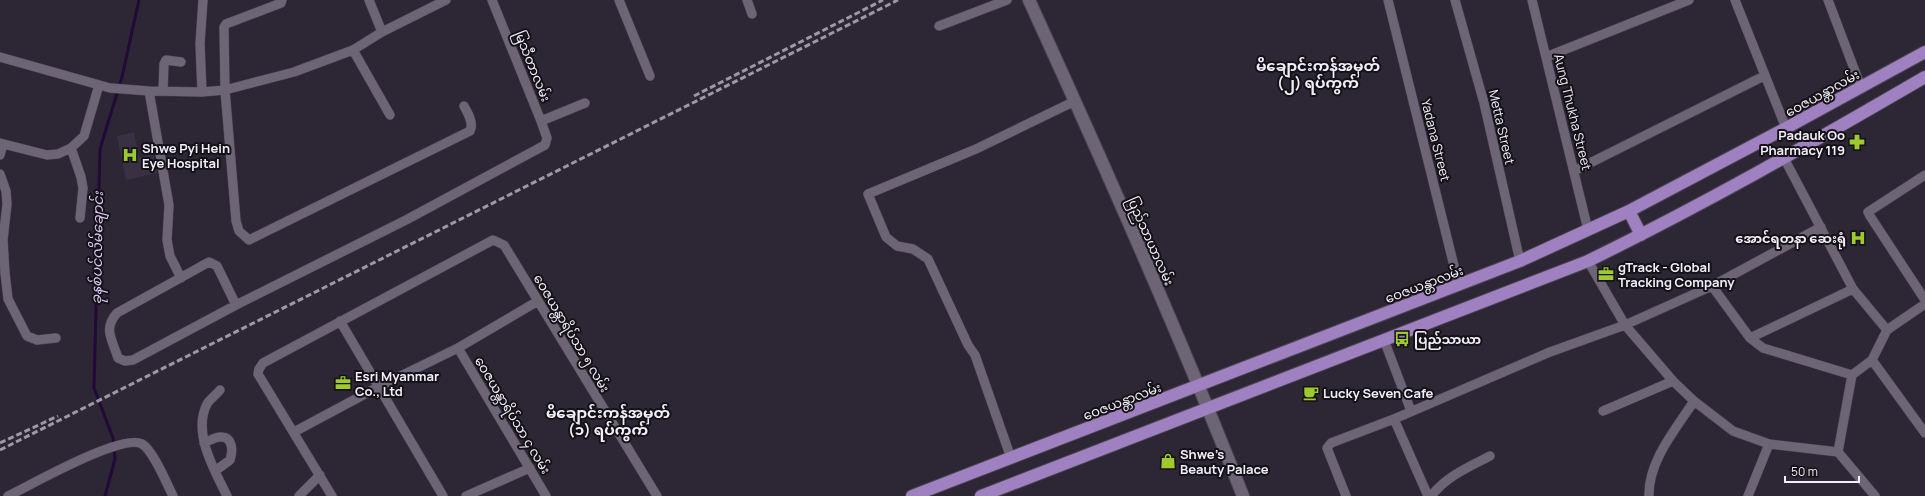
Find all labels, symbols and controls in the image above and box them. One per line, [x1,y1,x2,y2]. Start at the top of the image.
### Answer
street label: မြသီတာလမ်း [509,28,555,105]
street label: Aung Thukha Street [1550,52,1596,172]
district label: မိချောင်းကန်အမှတ် (၂) ရပ်ကွက် [1256,55,1380,95]
street label: ဝေဇယန္တာလမ်း [1782,65,1863,123]
street label: Metta Street [1485,88,1519,166]
street label: Yadana Street [1417,97,1455,183]
place label: Padauk Oo Pharmacy 119 [1760,126,1845,159]
pharmacy icon: Padauk Oo Pharmacy 119 [1848,133,1866,151]
place label: Shwe Pyi Hein Eye Hospital [142,139,230,172]
hospital icon: Shwe Pyi Hein Eye Hospital [121,146,139,164]
water label: ခုနစ်ပင်လိမ်ချောင်း [86,190,110,305]
street label: ပြည်သာယာလမ်း [1122,194,1179,289]
place label: အောင်ရတနာ ဆေးရုံ [1735,229,1846,250]
hospital icon: အောင်ရတနာ ဆေးရုံ [1849,229,1867,247]
place label: gTrack - Global Tracking Company [1618,258,1735,291]
street label: ဝေဇယန္တာလမ်း [1382,261,1466,309]
office icon: gTrack - Global Tracking Company [1597,265,1615,283]
street label: ဝေဇယန္တာရိပ်သာ ၅ လမ်း [528,271,614,396]
bus stop icon: ပြည်သာယာ [1393,330,1411,348]
place label: ပြည်သာယာ [1414,330,1481,350]
street label: ဝေဇယန္တာရိပ်သာ ၄ လမ်း [469,353,555,478]
place label: Esri Myanmar Co., Ltd [355,367,439,400]
office icon: Esri Myanmar Co., Ltd [334,374,352,392]
street label: ဝေဇယန္တာလမ်း [1080,378,1164,426]
cafe icon: Lucky Seven Cafe [1302,384,1320,402]
place label: Lucky Seven Cafe [1323,384,1434,402]
district label: မိချောင်းကန်အမှတ် (၁) ရပ်ကွက် [546,402,670,442]
place label: Shwe’s Beauty Palace [1180,445,1269,478]
shop icon: Shwe’s Beauty Palace [1159,452,1177,470]
scale bar [1785,458,1859,484]
text: 50 m [1791,463,1818,480]

